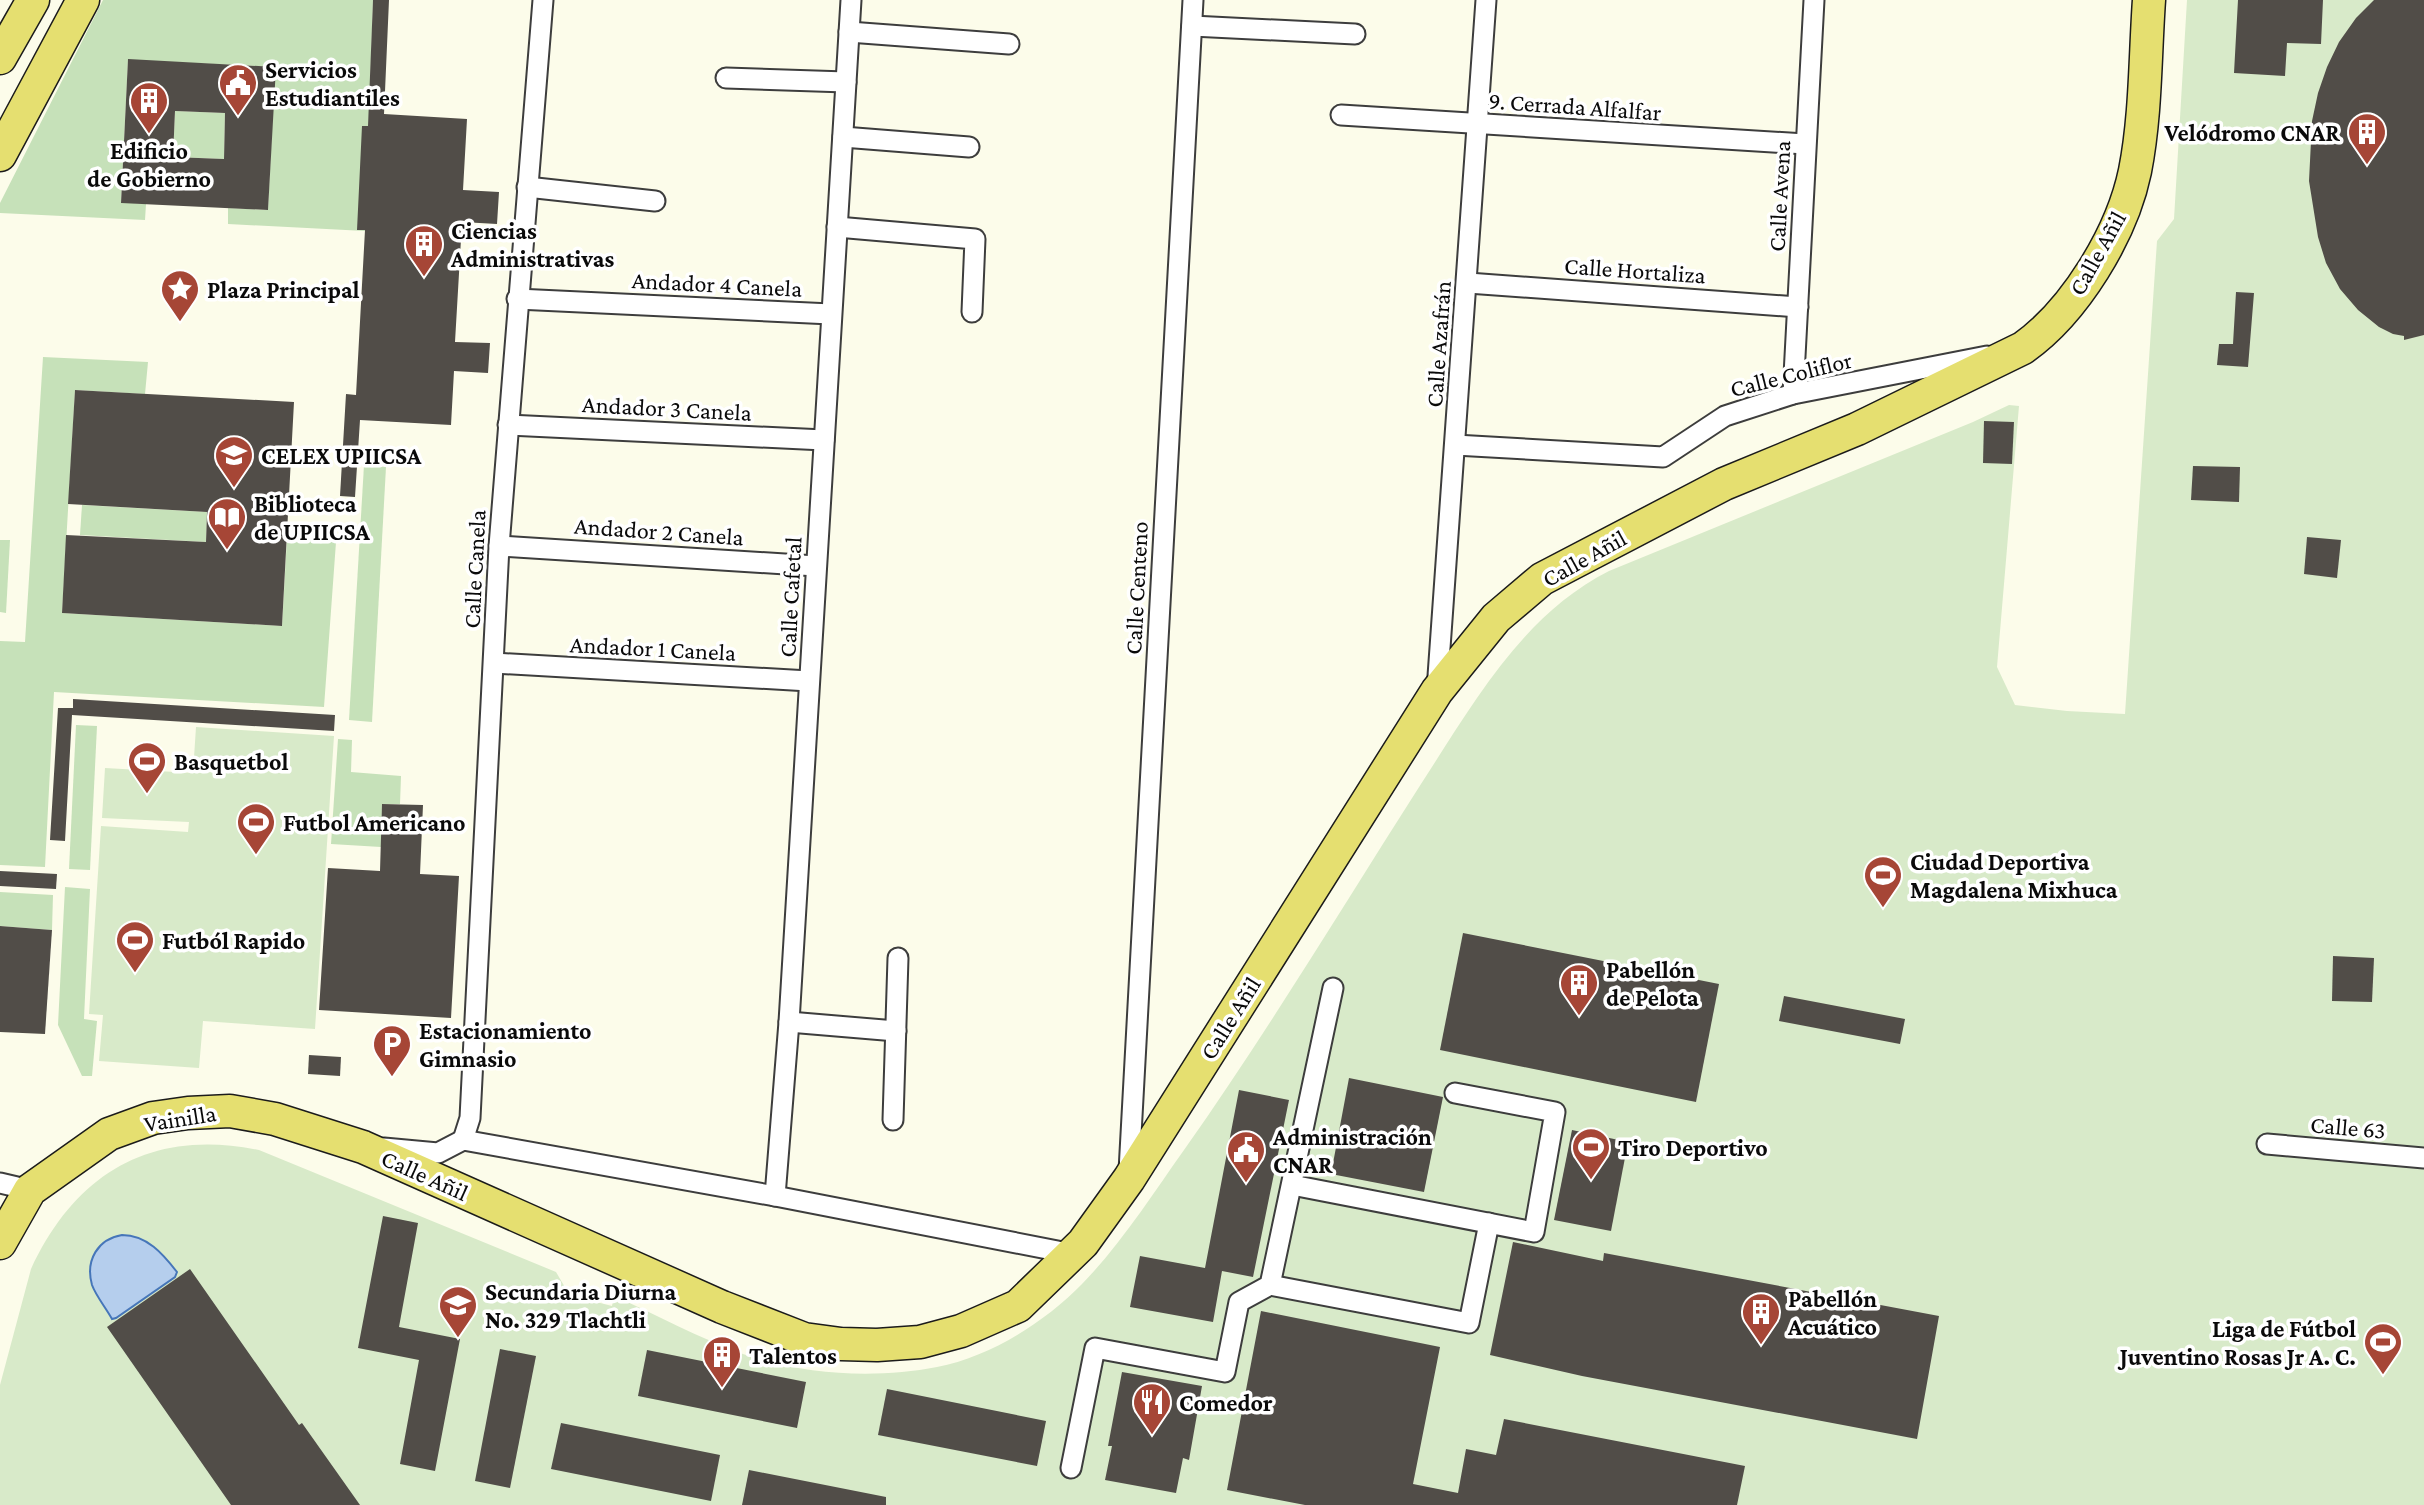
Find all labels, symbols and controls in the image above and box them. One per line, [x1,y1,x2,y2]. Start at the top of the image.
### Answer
place label: Servicios Estudiantiles [265,56,400,111]
public building icon: Servicios Estudiantiles [217,62,259,117]
building icon: Edificio de Gobierno [128,80,170,135]
street label: 9. Cerrada Alfalfar [1488,86,1663,126]
building icon: Velódromo CNAR [2346,111,2388,166]
place label: Velódromo CNAR [2164,119,2340,146]
place label: Edificio de Gobierno [87,137,211,192]
street label: Calle Avena [1763,140,1795,252]
street label: Calle Añil [2063,206,2131,300]
place label: Ciencias Administrativas [450,217,614,272]
building icon: Ciencias Administrativas [403,223,445,278]
street label: Calle Hortaliza [1563,252,1707,288]
street label: Andador 4 Canela [631,266,803,302]
place icon: Plaza Principal [159,268,201,323]
place label: Plaza Principal [207,276,360,303]
street label: Calle Azafrán [1420,280,1456,408]
street label: Calle Coliflor [1727,346,1855,402]
street label: Andador 3 Canela [582,390,752,426]
school or university icon: CELEX UPIICSA [213,434,255,489]
place label: CELEX UPIICSA [261,442,422,469]
place label: Biblioteca de UPIICSA [254,490,370,545]
library icon: Biblioteca de UPIICSA [206,496,248,551]
street label: Calle Canela [457,509,491,629]
street label: Andador 2 Canela [573,512,745,550]
street label: Calle Centeno [1119,521,1153,655]
street label: Calle Añil [1537,524,1631,592]
street label: Calle Cafetal [773,536,807,658]
street label: Andador 1 Canela [569,630,737,666]
sports icon: Basquetbol [126,740,168,795]
place label: Basquetbol [174,748,288,775]
sports icon: Futbol Americano [235,801,277,856]
place label: Futbol Americano [283,809,466,836]
place label: Ciudad Deportiva Magdalena Mixhuca [1910,848,2118,903]
sports icon: Ciudad Deportiva Magdalena Mixhuca [1862,854,1904,909]
sports icon: Futból Rapido [114,919,156,974]
place label: Futból Rapido [162,927,305,954]
place label: Pabellón de Pelota [1606,956,1699,1011]
building icon: Pabellón de Pelota [1558,962,1600,1017]
street label: Calle Añil [1194,972,1266,1064]
place label: Estacionamiento Gimnasio [419,1017,591,1072]
parking icon: Estacionamiento Gimnasio [371,1023,413,1078]
street label: Vainilla [142,1099,218,1137]
street label: Calle 63 [2309,1110,2387,1144]
place label: Administración CNAR [1272,1123,1432,1178]
sports icon: Tiro Deportivo [1570,1126,1612,1181]
public building icon: Administración CNAR [1225,1129,1267,1184]
place label: Tiro Deportivo [1618,1134,1768,1161]
street label: Calle Añil [378,1144,472,1206]
place label: Secundaria Diurna No. 329 Tlachtli [485,1278,677,1333]
school or university icon: Secundaria Diurna No. 329 Tlachtli [437,1284,479,1339]
place label: Pabellón Acuático [1787,1285,1877,1340]
building icon: Pabellón Acuático [1740,1291,1782,1346]
place label: Liga de Fútbol Juventino Rosas Jr A. C. [2117,1315,2356,1370]
sports icon: Liga de Fútbol Juventino Rosas Jr A. C. [2362,1321,2404,1376]
building icon: Talentos [701,1334,743,1389]
place label: Talentos [749,1342,837,1369]
restaurant icon: Comedor [1131,1381,1173,1436]
place label: Comedor [1179,1389,1273,1416]

